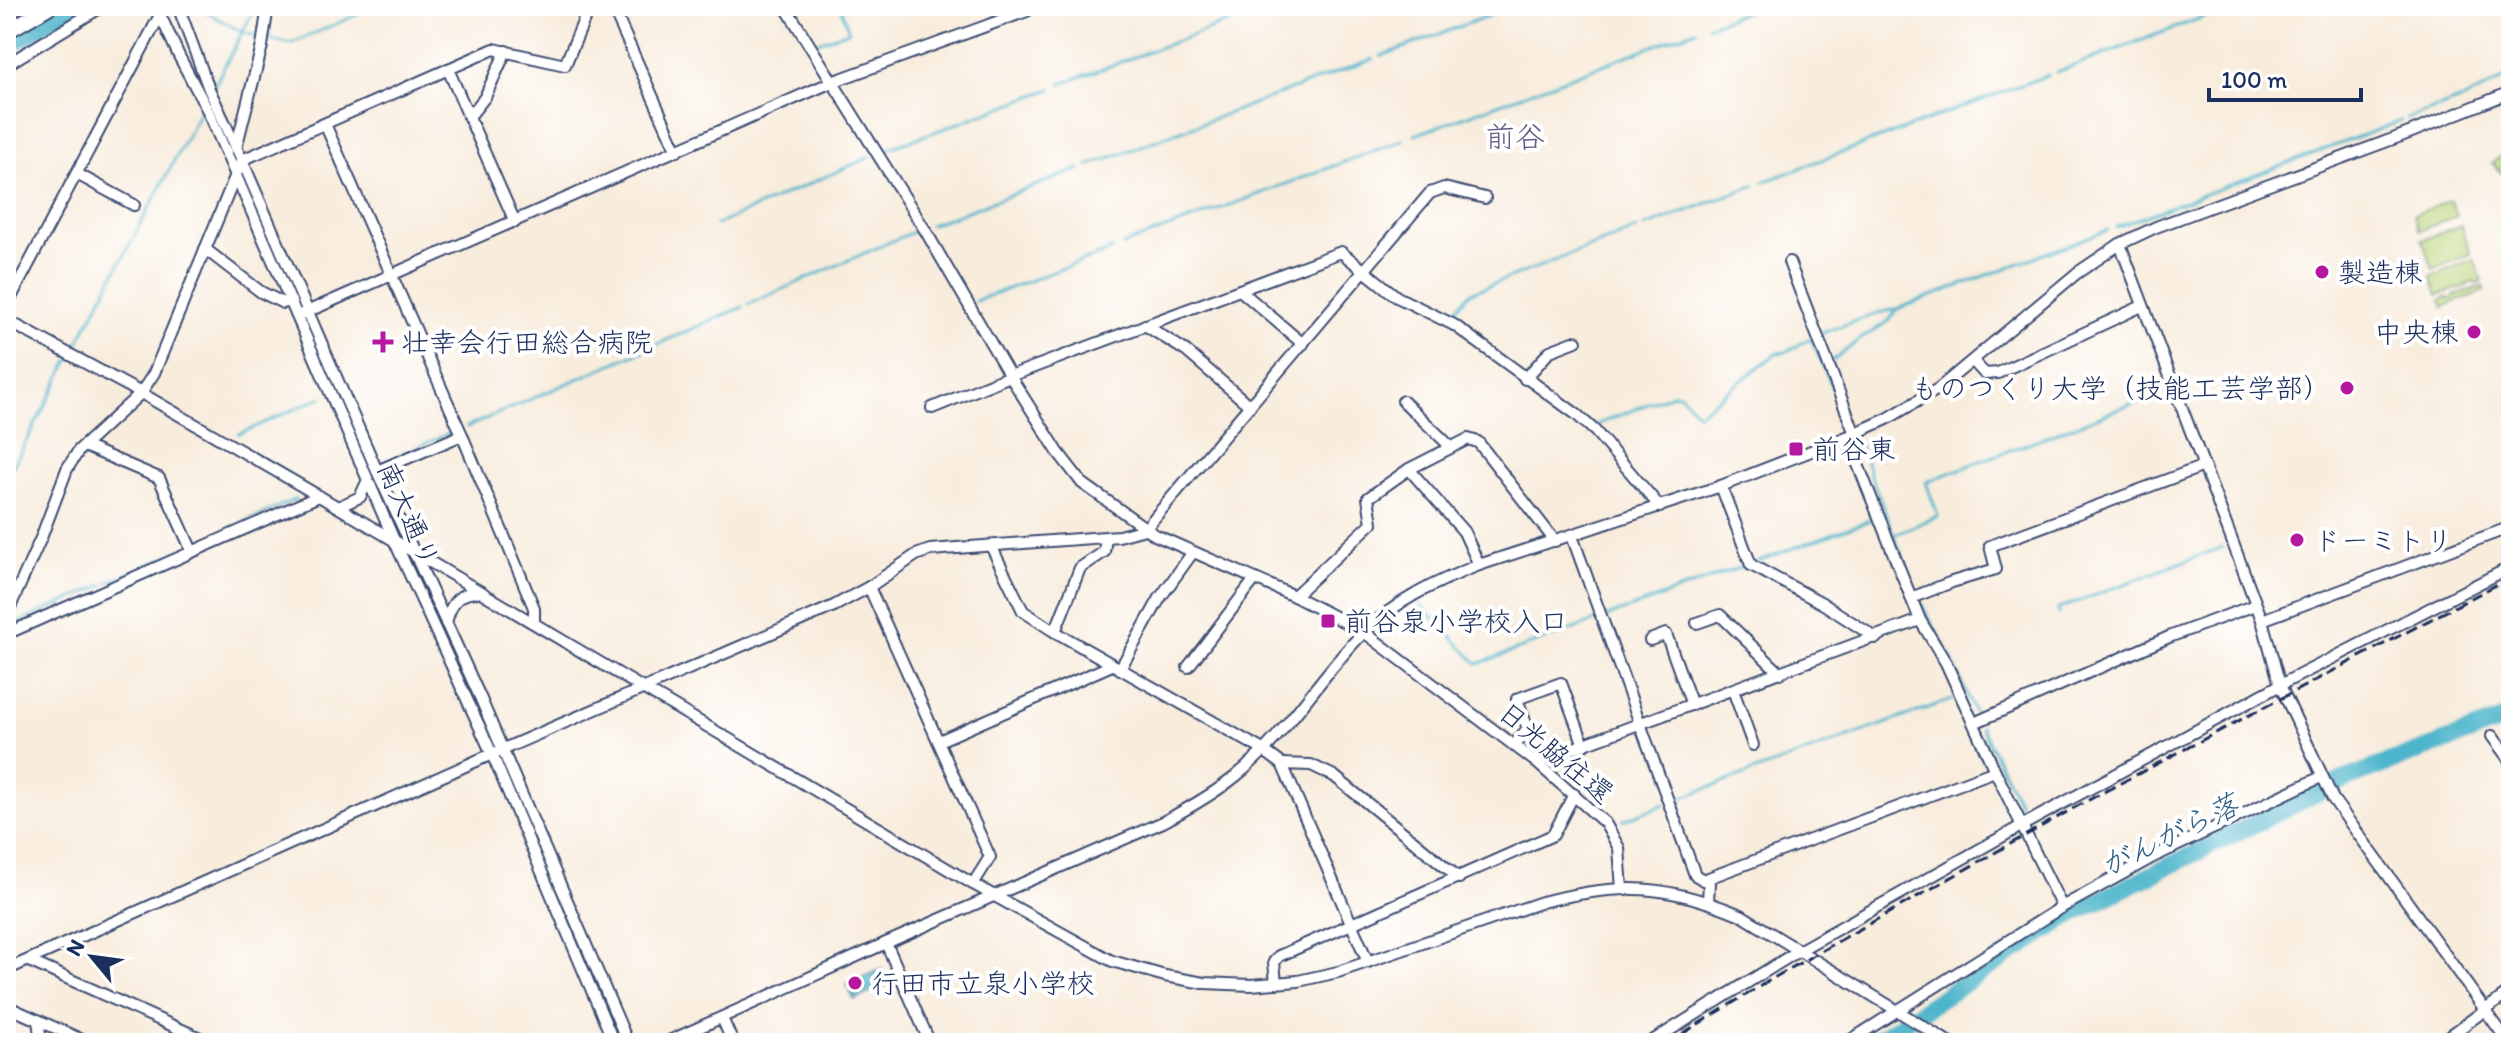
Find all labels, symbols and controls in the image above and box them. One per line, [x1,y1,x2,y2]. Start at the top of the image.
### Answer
scale bar [2209,52,2361,102]
text: 100 m [2221,65,2287,94]
district label: 前谷 [1485,118,1545,155]
place label: 製造棟 [2338,255,2422,289]
marker: 製造棟 [2313,263,2331,281]
place label: 中央棟 [2374,315,2458,349]
marker: 中央棟 [2465,323,2483,341]
place label: 壮幸会行田総合病院 [401,325,653,359]
marker: 壮幸会行田総合病院 [372,331,394,353]
place label: ものつくり大学（技能工芸学部） [1911,371,2331,405]
marker: ものつくり大学（技能工芸学部） [2338,379,2356,397]
place label: 前谷東 [1812,432,1896,466]
marker: 前谷東 [1787,440,1805,458]
street label: 南大通り [371,456,447,572]
place label: ドーミトリ [2313,523,2453,557]
marker: ドーミトリ [2288,531,2306,549]
place label: 前谷泉小学校入口 [1344,604,1568,638]
marker: 前谷泉小学校入口 [1319,612,1337,630]
street label: 日光脇往還 [1491,694,1621,810]
water label: がんがら落 [2093,784,2247,885]
north arrow [52,917,132,997]
text: N [60,935,90,961]
place label: 行田市立泉小学校 [871,966,1095,1000]
marker: 行田市立泉小学校 [846,974,864,992]

